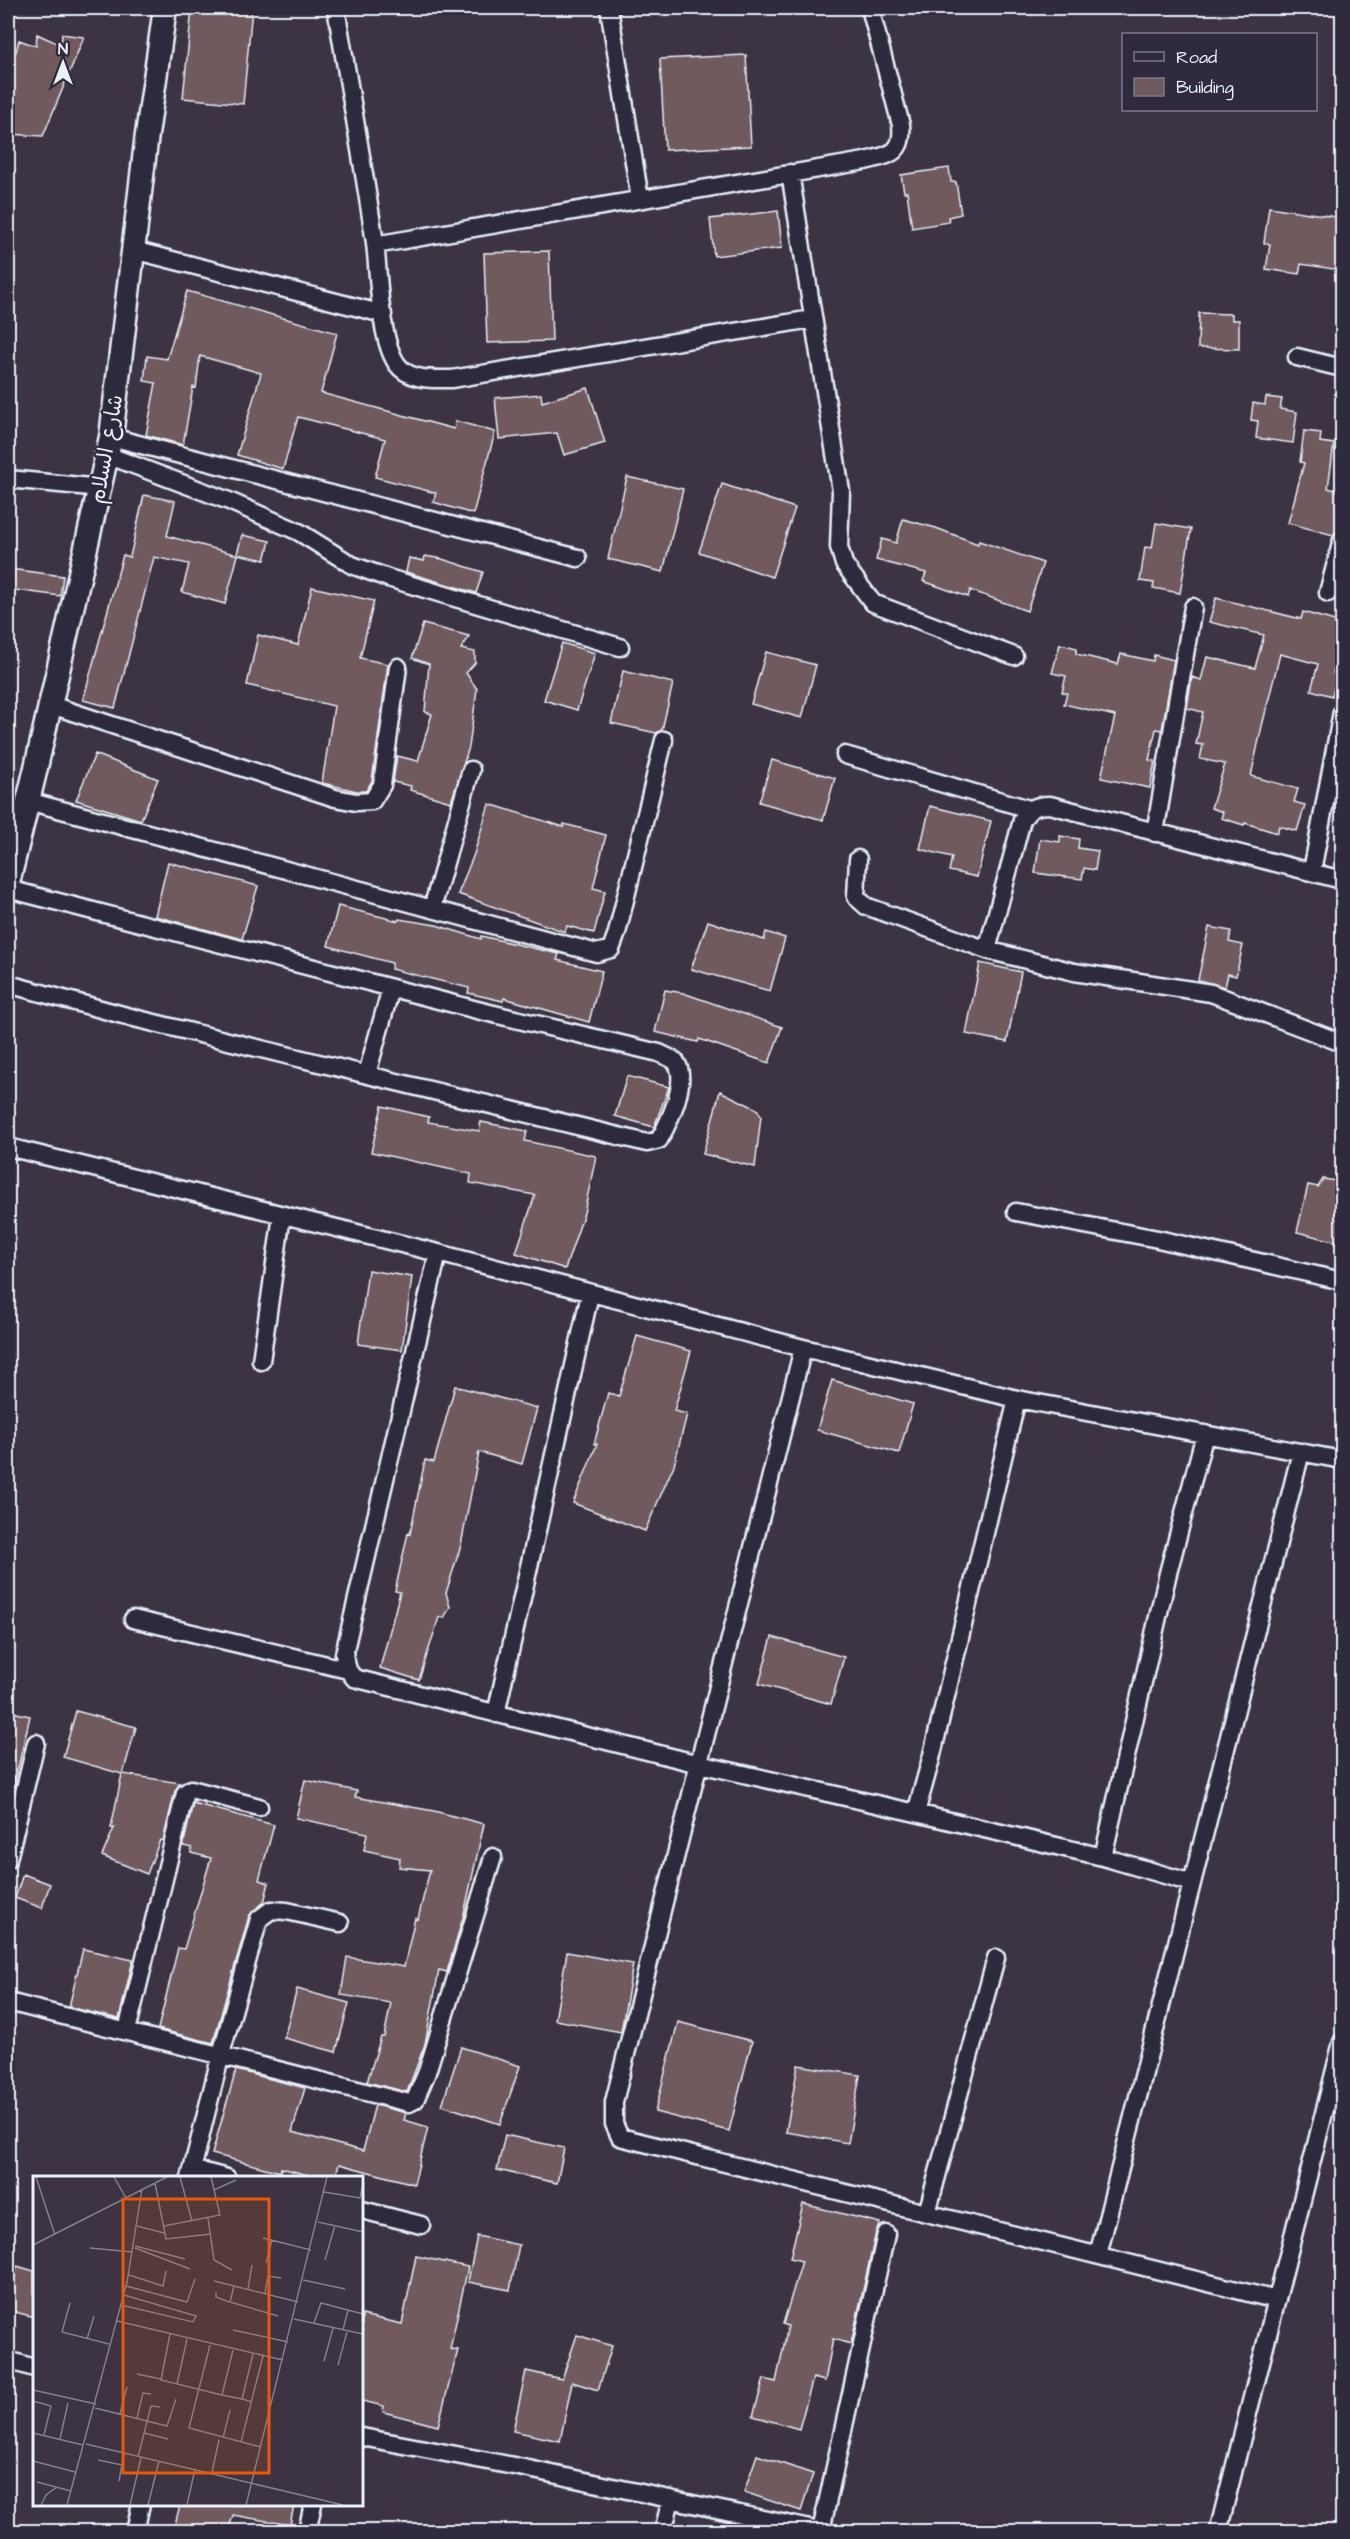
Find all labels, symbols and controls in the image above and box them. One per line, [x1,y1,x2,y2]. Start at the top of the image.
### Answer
north arrow [33,33,93,93]
legend [1122,33,1317,111]
text: N [58,38,68,60]
text: Road [1176,45,1217,70]
text: Building [1176,75,1234,101]
street label: شارع السلام [83,392,131,506]
inset map [33,2176,363,2506]

